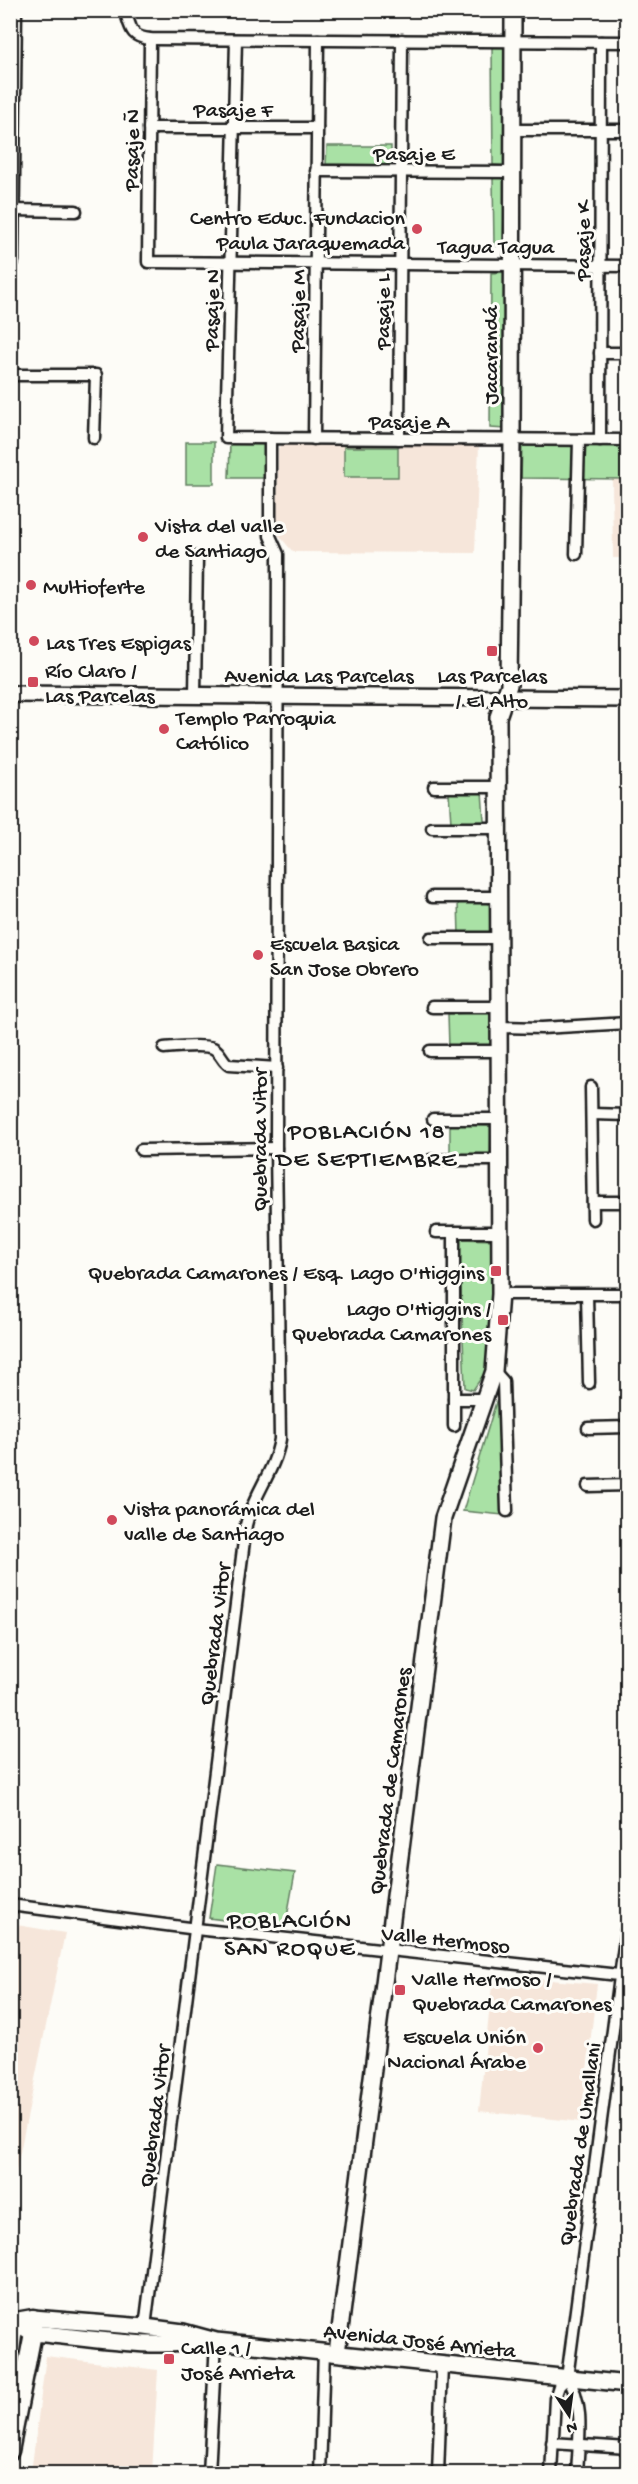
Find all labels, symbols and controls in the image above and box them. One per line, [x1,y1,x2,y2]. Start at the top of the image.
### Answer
street label: Pasaje F [193,99,274,125]
street label: Pasaje Ñ [120,109,148,192]
street label: Pasaje E [372,143,456,169]
street label: Pasaje K [572,198,598,282]
place label: Centro Educ. Fundacion Paula Jaraquemada [190,207,406,258]
marker: Centro Educ. Fundacion Paula Jaraquemada [410,222,424,236]
street label: Tagua Tagua [436,236,555,262]
street label: Pasaje N [200,269,228,352]
street label: Pasaje M [286,269,314,354]
street label: Pasaje L [372,273,398,351]
street label: Jacarandá [480,305,506,405]
street label: Pasaje A [368,411,450,437]
place label: Vista del valle de Santiago [154,515,284,566]
marker: Vista del valle de Santiago [136,530,150,544]
place label: Multioferte [43,576,145,602]
marker: Multioferte [24,578,38,592]
place label: Las Tres Espigas [46,632,192,658]
marker: Las Tres Espigas [27,634,41,648]
marker: Las Parcelas / El Alto [485,644,499,658]
place label: Río Claro / Las Parcelas [45,660,156,711]
street label: Avenida Las Parcelas [224,665,415,691]
place label: Las Parcelas / El Alto [437,665,548,716]
marker: Río Claro / Las Parcelas [26,675,40,689]
place label: Templo Parroquia Católico [174,707,336,758]
marker: Templo Parroquia Católico [157,722,171,736]
place label: Escuela Basica San Jose Obrero [270,933,419,984]
marker: Escuela Basica San Jose Obrero [251,948,265,962]
street label: Quebrada Vitor [249,1066,275,1212]
district label: POBLACIÓN 18 DE SEPTIEMBRE [274,1119,458,1176]
place label: Quebrada Camarones / Esq. Lago O'Higgins [88,1262,485,1288]
marker: Quebrada Camarones / Esq. Lago O'Higgins [489,1264,503,1278]
place label: Lago O'Higgins / Quebrada Camarones [292,1298,492,1349]
marker: Lago O'Higgins / Quebrada Camarones [496,1313,510,1327]
place label: Vista panorámica del valle de Santiago [123,1498,315,1549]
marker: Vista panorámica del valle de Santiago [105,1513,119,1527]
street label: Quebrada Vitor [195,1559,239,1707]
street label: Quebrada de Camarones [365,1665,419,1897]
district label: POBLACIÓN SAN ROQUE [224,1908,356,1965]
street label: Valle Hermoso [379,1922,511,1962]
place label: Valle Hermoso / Quebrada Camarones [411,1968,612,2019]
marker: Valle Hermoso / Quebrada Camarones [393,1983,407,1997]
place label: Escuela Unión Nacional Árabe [387,2026,527,2077]
street label: Quebrada Vitor [135,2041,179,2189]
marker: Escuela Unión Nacional Árabe [531,2041,545,2055]
street label: Quebrada de Umallani [555,2041,609,2248]
street label: Avenida José Arrieta [322,2320,518,2366]
place label: Calle 1 / José Arrieta [181,2337,295,2388]
marker: Calle 1 / José Arrieta [162,2352,176,2366]
north arrow [539,2385,599,2445]
text: N [564,2416,579,2437]

